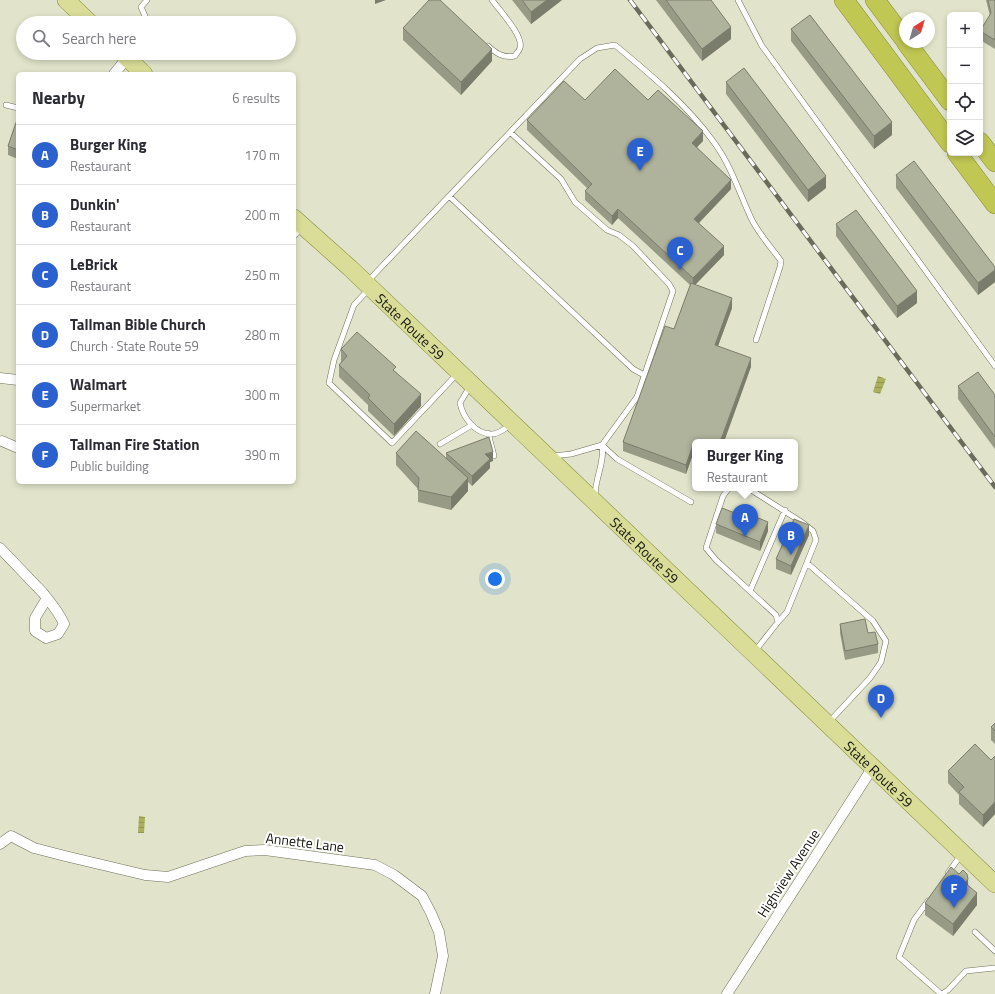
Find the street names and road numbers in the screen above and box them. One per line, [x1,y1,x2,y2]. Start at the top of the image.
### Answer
street label: State Route 59 [371,288,450,364]
street label: State Route 59 [606,512,684,588]
street label: State Route 59 [840,735,919,812]
street label: Highview Avenue [752,825,824,921]
street label: Annette Lane [265,827,345,857]

